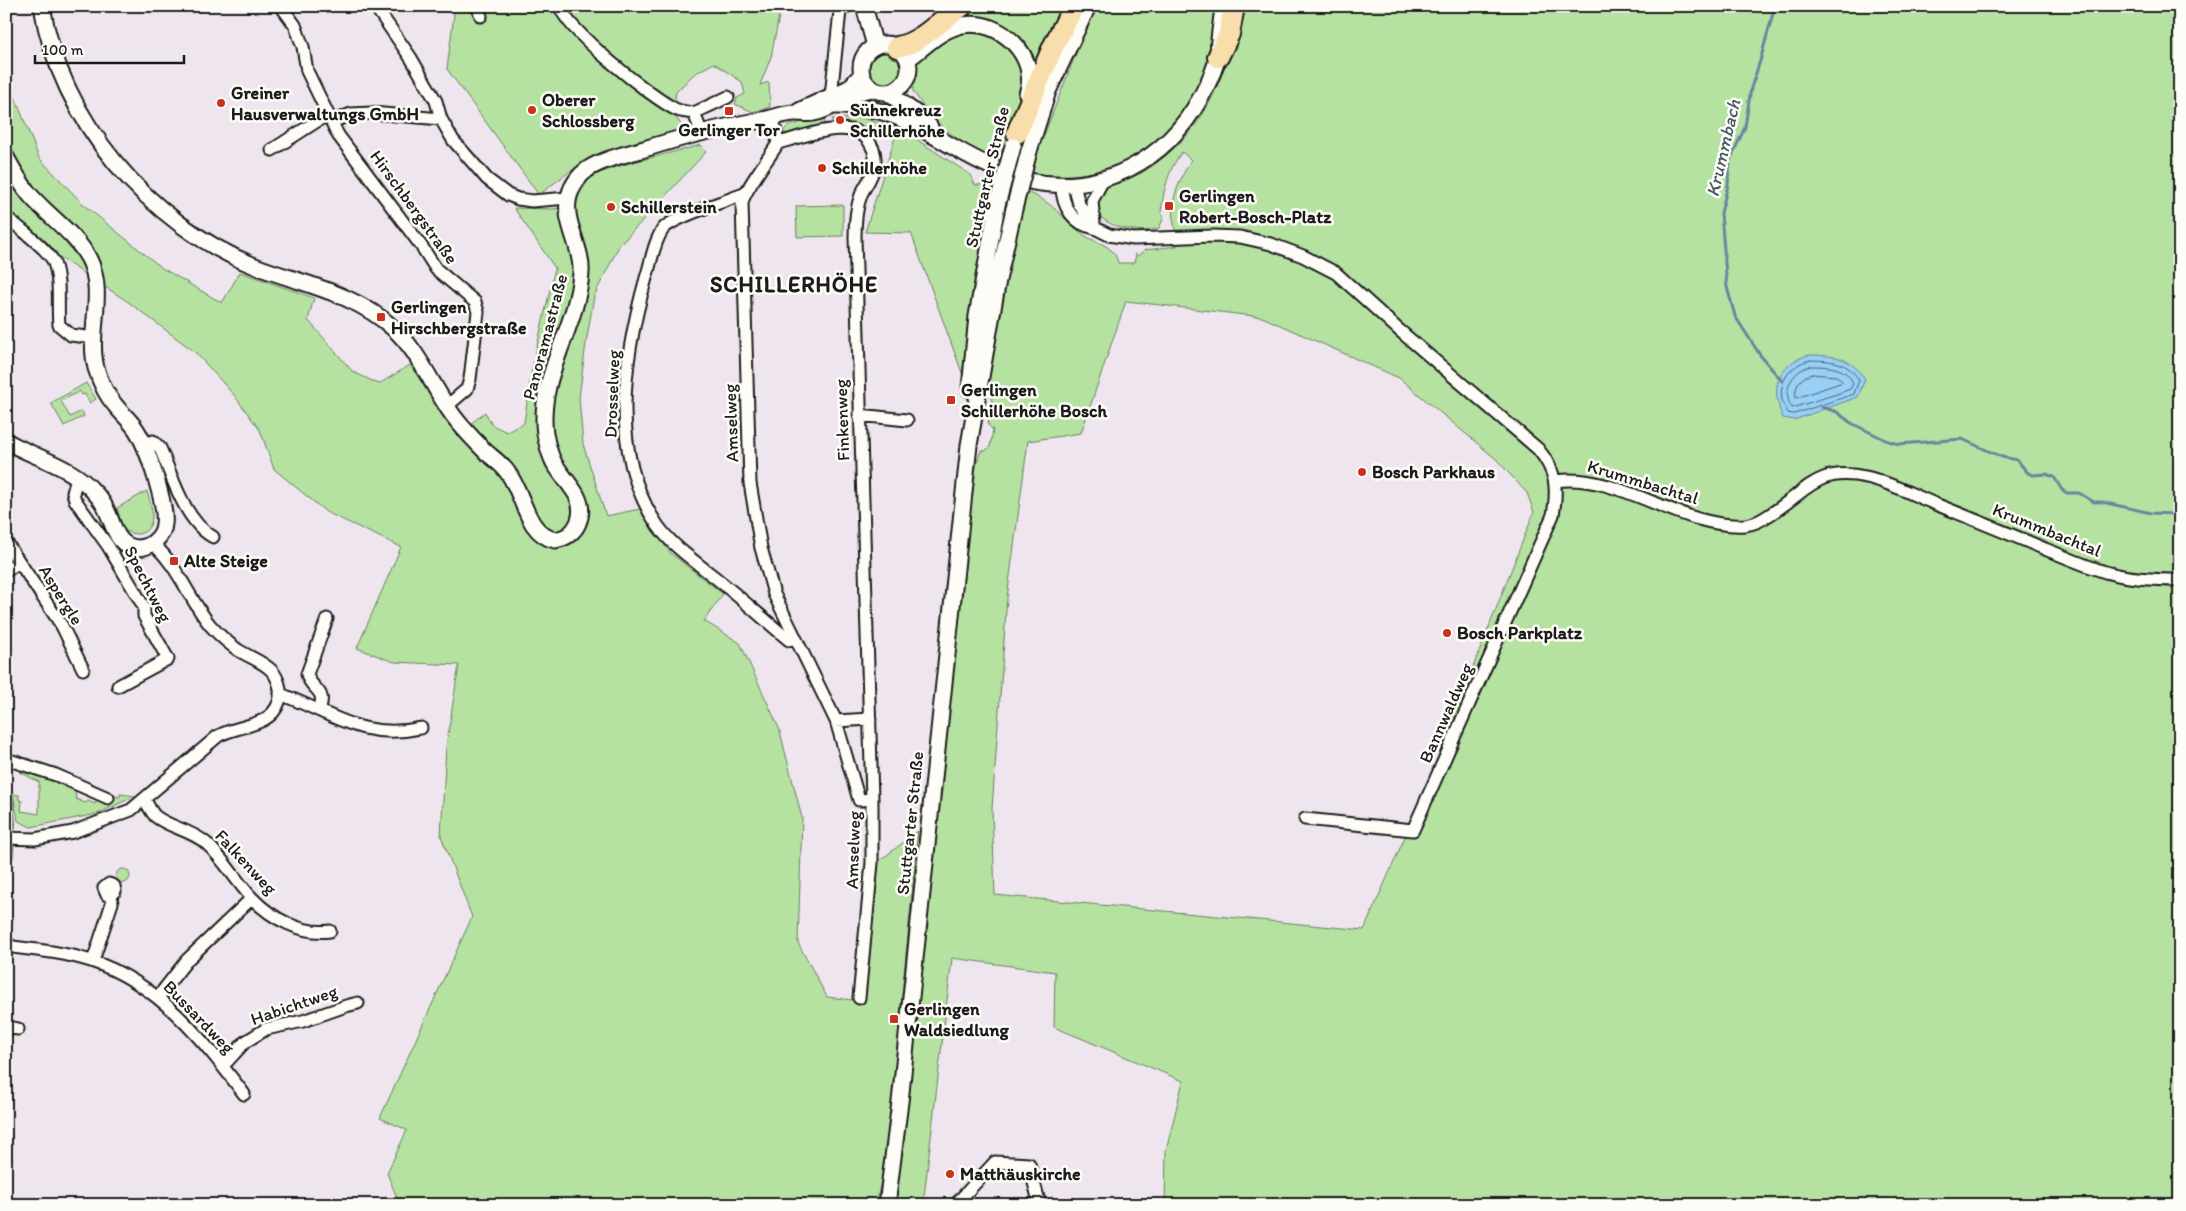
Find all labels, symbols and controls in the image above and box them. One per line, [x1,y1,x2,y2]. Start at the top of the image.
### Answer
scale bar [35,32,184,64]
text: 100 m [42,41,84,59]
place label: Greiner Hausverwaltungs GmbH [231,82,419,125]
place label: Oberer Schlossberg [542,89,635,132]
water label: Krummbach [1701,96,1746,199]
marker: Greiner Hausverwaltungs GmbH [215,97,227,109]
place label: Sühnekreuz Schillerhöhe [850,99,945,142]
marker: Oberer Schlossberg [526,104,538,116]
street label: Stuttgarter Straße [960,104,1014,250]
marker: Gerlinger Tor [723,105,735,117]
marker: Sühnekreuz Schillerhöhe [834,114,846,126]
place label: Gerlinger Tor [678,119,781,141]
street label: Hirschbergstraße [365,146,463,268]
place label: Schillerhöhe [832,157,927,179]
marker: Schillerhöhe [816,162,828,174]
place label: Gerlingen Robert-Bosch-Platz [1179,185,1332,228]
place label: Schillerstein [621,196,717,218]
marker: Gerlingen Robert-Bosch-Platz [1163,200,1175,212]
marker: Schillerstein [605,201,617,213]
district label: SCHILLERHÖHE [710,271,878,298]
street label: Panoramastraße [518,272,572,402]
place label: Gerlingen Hirschbergstraße [391,296,527,339]
marker: Gerlingen Hirschbergstraße [375,311,387,323]
street label: Drosselweg [599,349,625,438]
street label: Finkenweg [830,378,854,461]
place label: Gerlingen Schillerhöhe Bosch [961,379,1107,422]
street label: Amselweg [719,383,743,463]
marker: Gerlingen Schillerhöhe Bosch [945,394,957,406]
street label: Krummbachtal [1585,455,1701,509]
place label: Bosch Parkhaus [1372,461,1495,483]
marker: Bosch Parkhaus [1356,466,1368,478]
street label: Krummbachtal [1989,498,2105,562]
street label: Spechtweg [119,542,177,627]
place label: Alte Steige [183,550,268,572]
marker: Alte Steige [168,555,180,567]
street label: Aspergle [34,561,88,629]
place label: Bosch Parkplatz [1457,622,1583,644]
marker: Bosch Parkplatz [1441,627,1453,639]
street label: Bannwaldweg [1414,659,1478,766]
street label: Stuttgarter Straße [892,750,928,896]
street label: Amselweg [841,810,865,890]
street label: Falkenweg [210,825,282,900]
street label: Bussardweg [159,976,240,1059]
street label: Habichtweg [248,980,341,1030]
place label: Gerlingen Waldsiedlung [904,998,1009,1041]
marker: Gerlingen Waldsiedlung [888,1013,900,1025]
place label: Matthäuskirche [960,1163,1081,1185]
marker: Matthäuskirche [944,1168,956,1180]

